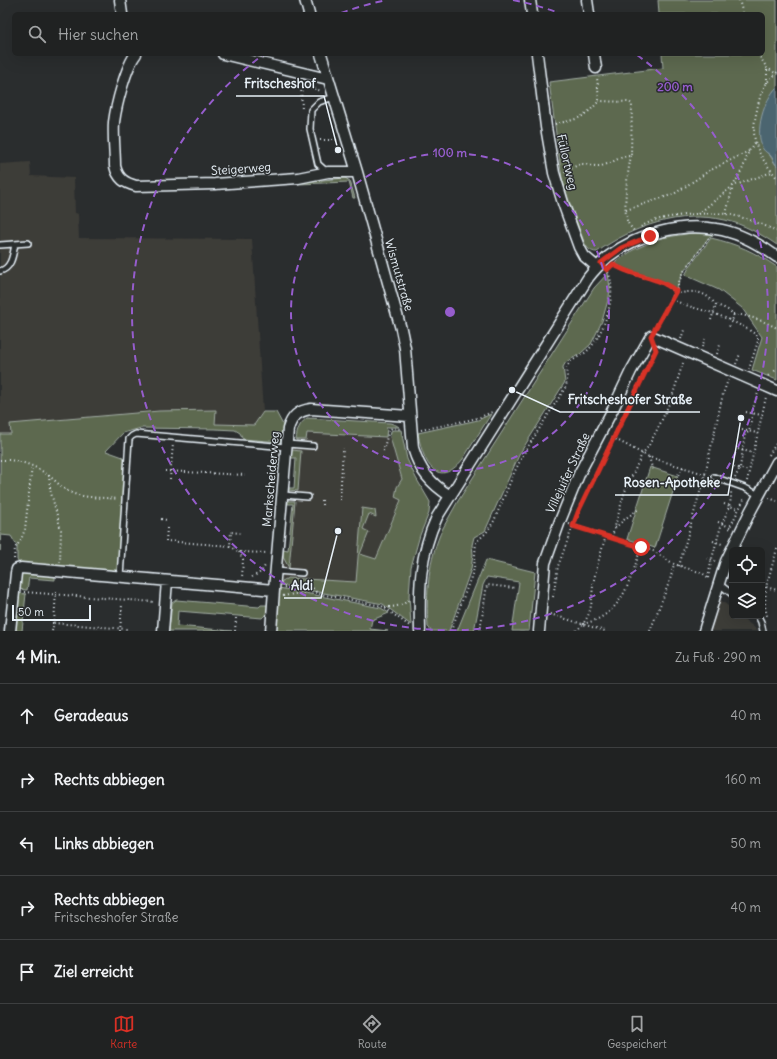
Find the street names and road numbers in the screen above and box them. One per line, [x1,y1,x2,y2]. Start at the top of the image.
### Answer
street label: Füllortweg [554,132,581,191]
street label: Steigerweg [210,159,272,178]
street label: Wismutstraße [382,237,417,313]
street label: Markscheiderweg [259,430,282,527]
street label: Villejuifer Straße [542,430,593,516]

